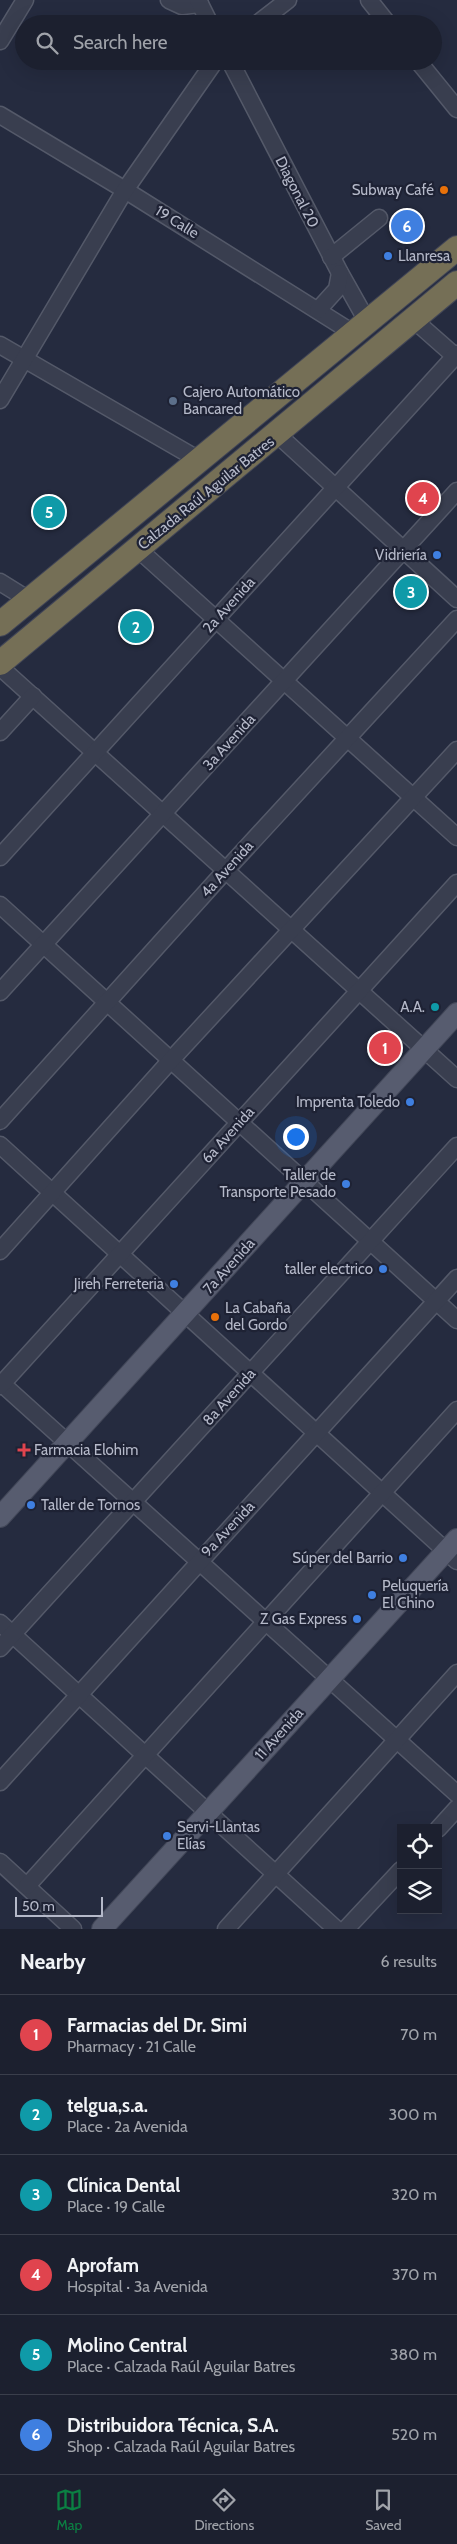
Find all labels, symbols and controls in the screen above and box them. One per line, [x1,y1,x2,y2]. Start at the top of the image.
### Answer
search box [15,15,442,70]
icon: search [33,29,61,57]
text: Search here [73,31,167,54]
street label: Diagonal 20 [271,153,323,231]
place label: Subway Café [352,181,434,199]
marker: Subway Café [438,184,450,196]
street label: 19 Calle [152,202,202,242]
pin: 6 [391,207,423,245]
place label: Llanresa [398,247,451,265]
marker: Llanresa [382,250,394,262]
place label: Cajero Automático Bancared [183,383,300,418]
marker: Cajero Automático Bancared [167,395,179,407]
street label: Calzada Raúl Aguilar Batres [134,432,278,554]
pin: 4 [407,479,439,517]
pin: 5 [33,493,65,531]
place label: Vidriería [375,546,428,564]
marker: Vidriería [431,549,443,561]
street label: 2a Avenida [199,573,259,637]
pin: 3 [395,573,427,611]
pin: 2 [120,608,152,646]
street label: 3a Avenida [199,710,259,774]
street label: 4a Avenida [197,836,258,901]
place label: A.A. [400,998,425,1016]
marker: A.A. [429,1001,441,1013]
pin: 1 [369,1029,401,1067]
place label: Imprenta Toledo [296,1093,400,1111]
marker: Imprenta Toledo [404,1096,416,1108]
street label: 6a Avenida [198,1102,259,1167]
your location [283,1124,309,1150]
place label: Taller de Transporte Pesado [219,1166,336,1201]
marker: Taller de Transporte Pesado [340,1178,352,1190]
street label: 7a Avenida [199,1234,259,1297]
place label: taller electrico [284,1260,373,1278]
marker: taller electrico [377,1263,389,1275]
place label: Jireh Ferreteria [73,1275,165,1293]
marker: Jireh Ferreteria [168,1278,180,1290]
place label: La Cabaña del Gordo [225,1299,291,1334]
marker: La Cabaña del Gordo [209,1311,221,1323]
street label: 8a Avenida [199,1364,260,1429]
place label: Farmacia Elohim [34,1441,138,1459]
marker: Farmacia Elohim [18,1444,30,1456]
place label: Taller de Tornos [41,1496,140,1514]
street label: 9a Avenida [198,1497,259,1561]
marker: Taller de Tornos [25,1499,37,1511]
place label: Súper del Barrio [292,1549,393,1567]
marker: Súper del Barrio [397,1552,409,1564]
place label: Peluquería El Chino [382,1577,449,1612]
marker: Peluquería El Chino [366,1589,378,1601]
place label: Z Gas Express [260,1610,347,1628]
marker: Z Gas Express [351,1613,363,1625]
street label: 11 Avenida [251,1704,308,1764]
place label: Servi-Llantas Elías [177,1818,260,1853]
map controls [397,1824,442,1914]
button: locate [397,1824,442,1869]
marker: Servi-Llantas Elías [161,1830,173,1842]
button: layers [397,1869,442,1914]
scale bar [15,1894,102,1917]
text: 50 m [22,1897,55,1915]
text: Nearby [20,1949,86,1974]
text: 6 results [381,1952,437,1971]
text: Farmacias del Dr. Simi [67,2014,247,2037]
text: 1 [33,2025,39,2044]
text: 70 m [400,2025,437,2044]
text: Pharmacy · 21 Calle [67,2037,196,2056]
text: telgua,s.a. [67,2094,148,2117]
text: 2 [32,2105,40,2124]
text: 300 m [388,2105,437,2124]
text: Place · 2a Avenida [67,2117,188,2136]
text: Clínica Dental [67,2174,180,2197]
text: 3 [32,2185,40,2204]
text: 320 m [391,2185,437,2204]
text: Place · 19 Calle [67,2197,165,2216]
text: Aprofam [67,2254,139,2277]
text: 4 [31,2265,41,2284]
text: 370 m [392,2265,437,2284]
text: Hospital · 3a Avenida [67,2277,208,2296]
text: Molino Central [67,2334,187,2357]
text: 5 [32,2345,40,2364]
text: 380 m [390,2345,437,2364]
text: Place · Calzada Raúl Aguilar Batres [67,2357,295,2376]
text: Distribuidora Técnica, S.A. [67,2414,279,2437]
text: 6 [32,2425,41,2444]
text: 520 m [391,2425,437,2444]
text: Shop · Calzada Raúl Aguilar Batres [67,2437,295,2456]
tab: Map [55,2486,83,2534]
tab: Directions [194,2486,254,2534]
tab: Saved [365,2486,402,2534]

